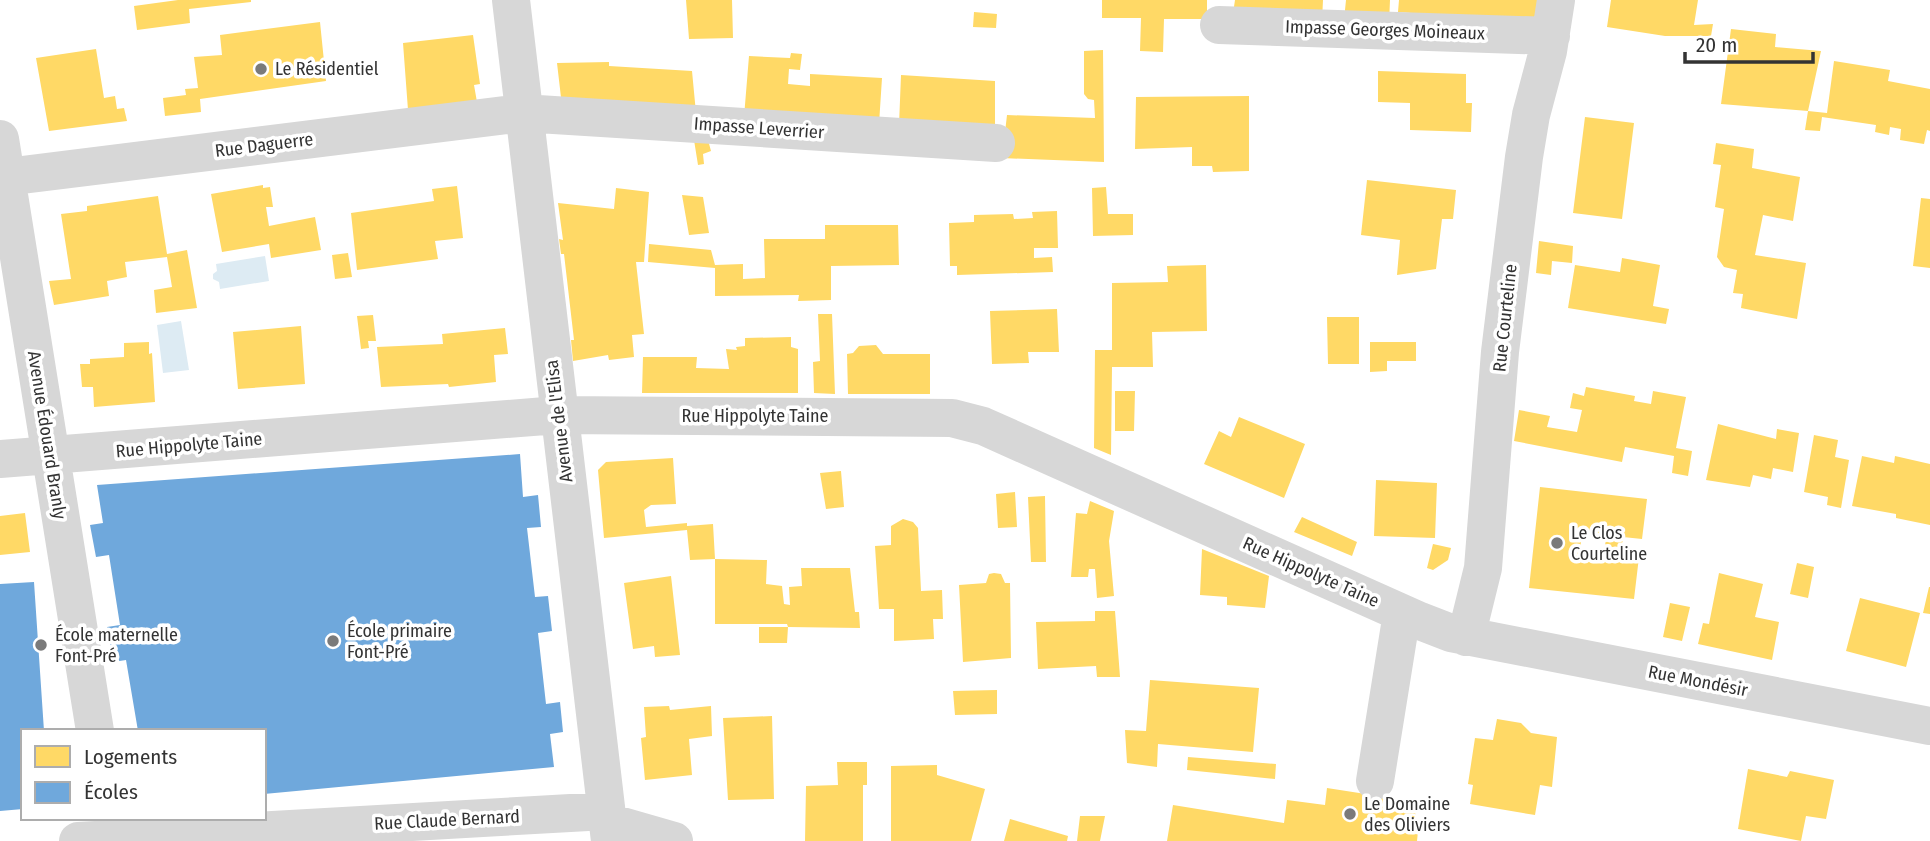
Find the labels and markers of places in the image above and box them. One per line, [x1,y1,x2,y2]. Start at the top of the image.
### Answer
place label: Le Résidentiel [275,58,379,80]
marker: Le Résidentiel [253,61,269,77]
place label: Le Clos Courteline [1571,522,1647,565]
marker: Le Clos Courteline [1549,535,1565,551]
place label: École primaire Font-Pré [347,619,452,663]
place label: École maternelle Font-Pré [55,623,178,667]
marker: École primaire Font-Pré [325,633,341,649]
marker: École maternelle Font-Pré [33,637,49,653]
place label: Le Domaine des Oliviers [1364,793,1451,836]
marker: Le Domaine des Oliviers [1342,806,1358,822]

